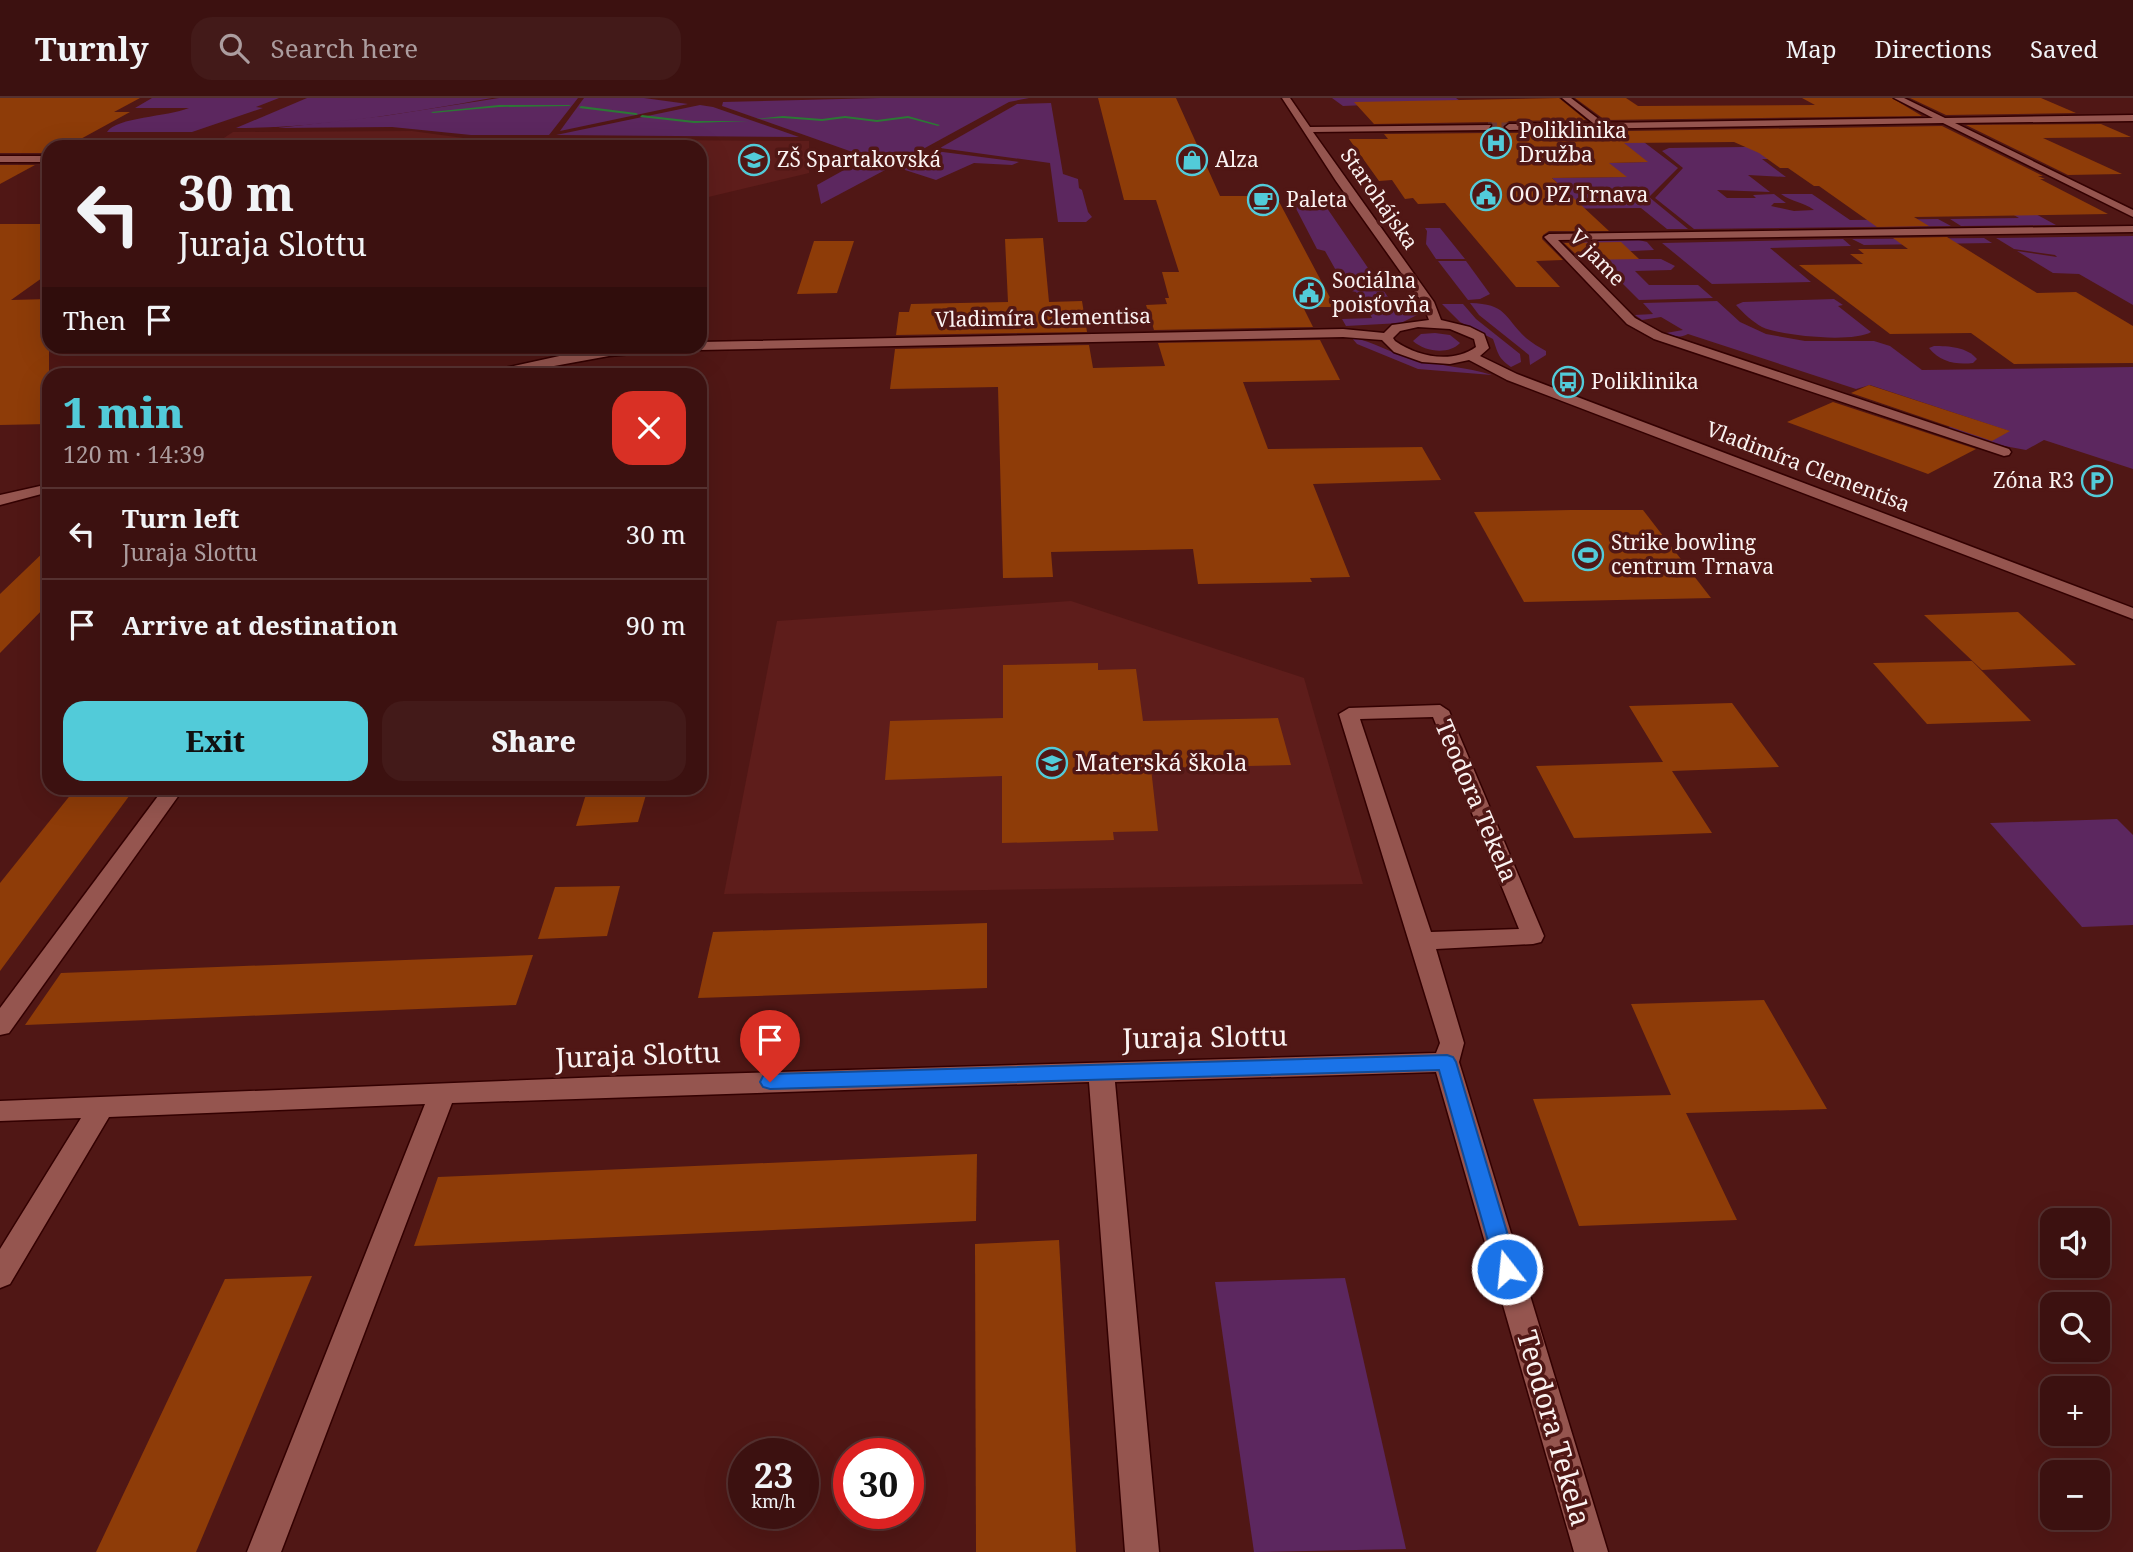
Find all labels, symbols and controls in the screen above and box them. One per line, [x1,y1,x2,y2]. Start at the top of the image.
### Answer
search box [191,17,681,80]
text: Turnly [35,26,149,71]
icon: search [215,29,253,67]
text: Search here [271,30,418,66]
text: Map [1786,32,1837,65]
text: Directions [1875,32,1992,65]
text: Saved [2030,32,2098,65]
place label: Poliklinika Družba [1519,116,1627,168]
hospital icon: Poliklinika Družba [1479,126,1513,160]
street label: Starohájska [1335,142,1425,255]
school or university icon: ZŠ Spartakovská [737,143,771,177]
shop icon: Alza [1175,143,1209,177]
place label: ZŠ Spartakovská [777,145,941,173]
place label: Alza [1215,145,1259,173]
text: 30 m [178,159,294,225]
icon: left [63,168,154,259]
public building icon: OO PZ Trnava [1469,178,1503,212]
place label: OO PZ Trnava [1509,180,1648,208]
cafe icon: Paleta [1246,183,1280,217]
place label: Paleta [1286,185,1347,213]
text: Juraja Slottu [178,222,367,265]
street label: V jame [1564,223,1632,292]
place label: Sociálna poisťovňa [1332,266,1430,318]
public building icon: Sociálna poisťovňa [1292,276,1326,310]
icon: arrive [140,301,178,339]
street label: Vladimíra Clementisa [935,301,1151,333]
text: Then [63,302,126,338]
bus stop icon: Poliklinika [1551,365,1585,399]
place label: Poliklinika [1591,367,1699,395]
text: 1 min [63,383,184,440]
button: close [612,391,686,465]
street label: Vladimíra Clementisa [1702,414,1914,518]
text: 120 m · 14:39 [63,438,205,470]
parking icon: Zóna R3 [2080,464,2114,498]
place label: Zóna R3 [1993,466,2074,494]
text: Turn left [122,500,239,536]
icon: left [63,515,101,553]
text: 30 m [626,516,686,552]
place label: Strike bowling centrum Trnava [1611,528,1774,580]
text: Juraja Slottu [122,536,258,568]
sports icon: Strike bowling centrum Trnava [1571,538,1605,572]
icon: arrive [63,606,101,644]
text: Arrive at destination [122,607,398,643]
text: 90 m [626,607,686,643]
button: Exit [63,701,368,781]
button: Share [382,701,686,781]
street label: Teodora Tekela [1428,714,1526,887]
place label: Materská škola [1075,745,1247,778]
school or university icon: Materská škola [1035,746,1069,780]
pin [740,1010,800,1082]
street label: Juraja Slottu [1121,1016,1288,1056]
icon: arrive [751,1021,789,1059]
street label: Juraja Slottu [554,1032,721,1076]
map controls [2040,1208,2110,1530]
button: sound [2040,1208,2110,1278]
position arrow [1470,1232,1544,1306]
button: search [2040,1292,2110,1362]
street label: Teodora Tekela [1509,1325,1601,1530]
button: + [2040,1376,2110,1446]
speed limit sign: 30 [833,1438,924,1529]
text: 23 [754,1451,793,1498]
button: − [2040,1460,2110,1530]
text: km/h [751,1489,796,1513]

